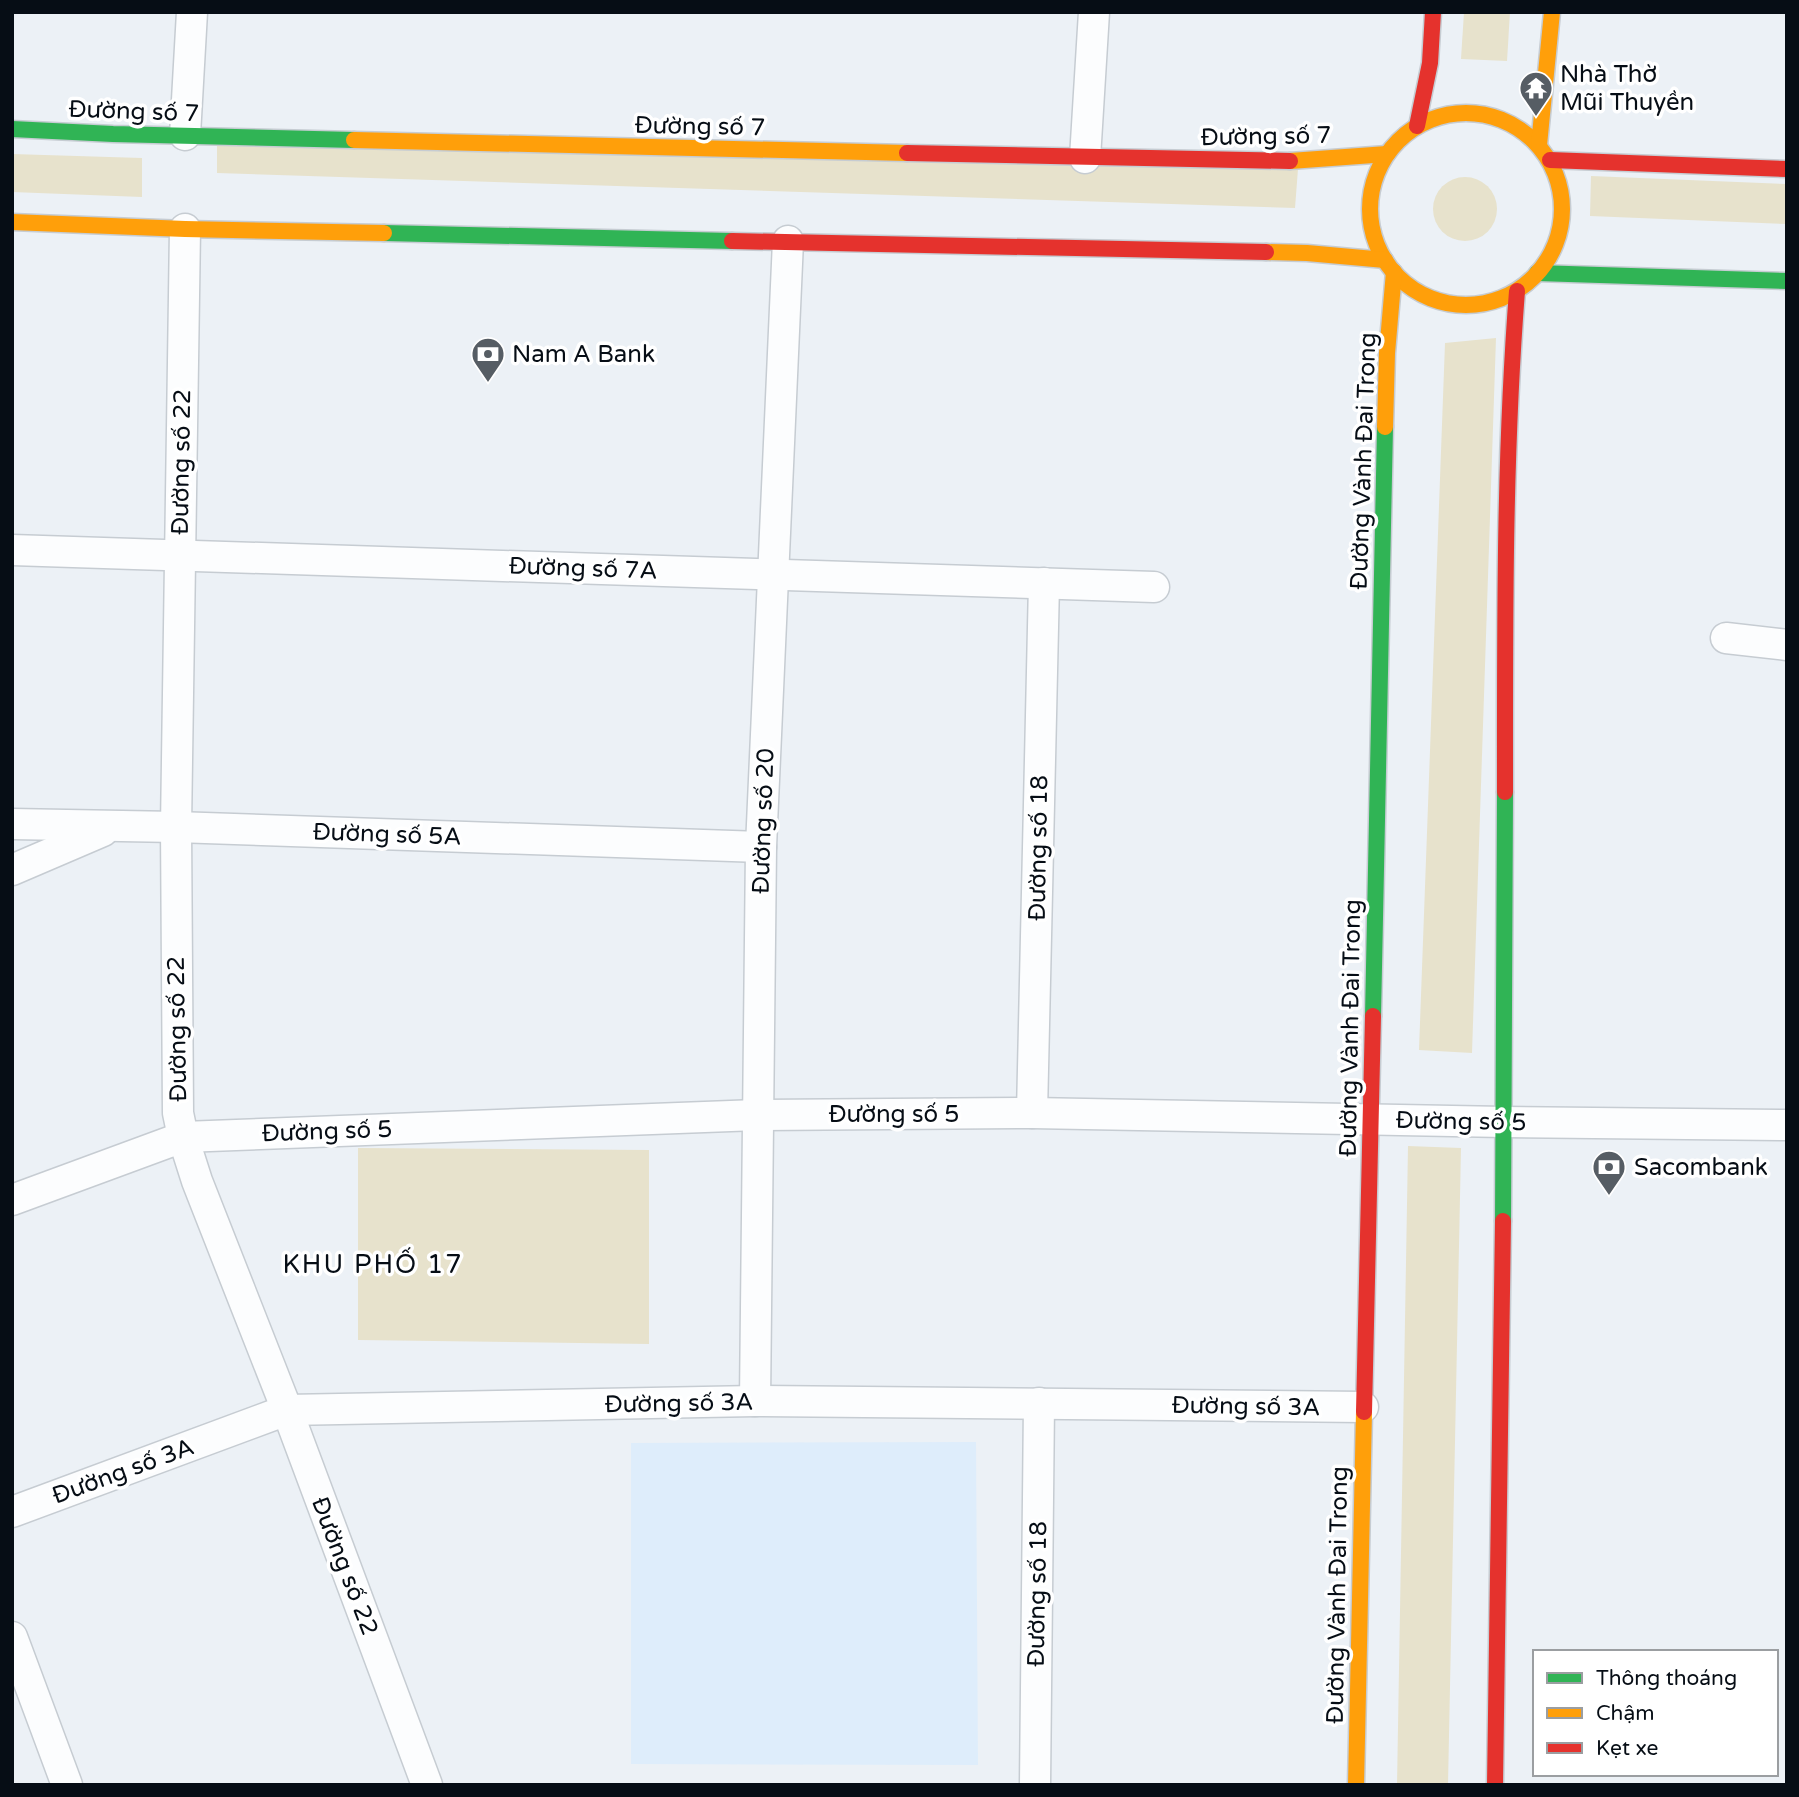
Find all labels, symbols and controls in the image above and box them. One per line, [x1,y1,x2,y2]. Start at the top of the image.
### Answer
place label: Nhà Thờ Mũi Thuyền [1560,60,1694,117]
temple icon: Nhà Thờ Mũi Thuyền [1517,69,1555,118]
street label: Đường số 7 [68,95,200,128]
street label: Đường số 7 [634,111,766,142]
street label: Đường số 7 [1200,121,1332,152]
street label: Đường Vành Đai Trong [1345,332,1382,590]
bank icon: Nam A Bank [469,335,507,384]
place label: Nam A Bank [512,340,655,369]
street label: Đường số 22 [166,389,197,535]
street label: Đường số 7A [508,551,658,586]
street label: Đường số 20 [746,748,781,894]
street label: Đường số 18 [1023,775,1054,921]
street label: Đường số 5A [312,817,462,852]
street label: Đường Vành Đai Trong [1334,899,1367,1157]
street label: Đường số 22 [162,956,193,1102]
street label: Đường số 5 [829,1100,959,1129]
street label: Đường số 5 [1395,1106,1527,1137]
street label: Đường số 5 [261,1115,393,1148]
bank icon: Sacombank [1590,1148,1628,1197]
place label: Sacombank [1634,1153,1768,1182]
district label: KHU PHỐ 17 [282,1247,464,1280]
street label: Đường số 3A [604,1388,754,1419]
street label: Đường số 3A [1171,1391,1321,1422]
street label: Đường số 3A [48,1432,198,1511]
street label: Đường Vành Đai Trong [1321,1466,1354,1724]
street label: Đường số 22 [305,1493,384,1639]
street label: Đường số 18 [1022,1521,1053,1667]
legend [1533,1650,1778,1776]
text: Thông thoáng [1596,1666,1737,1691]
text: Chậm [1596,1701,1654,1726]
text: Kẹt xe [1596,1736,1659,1761]

